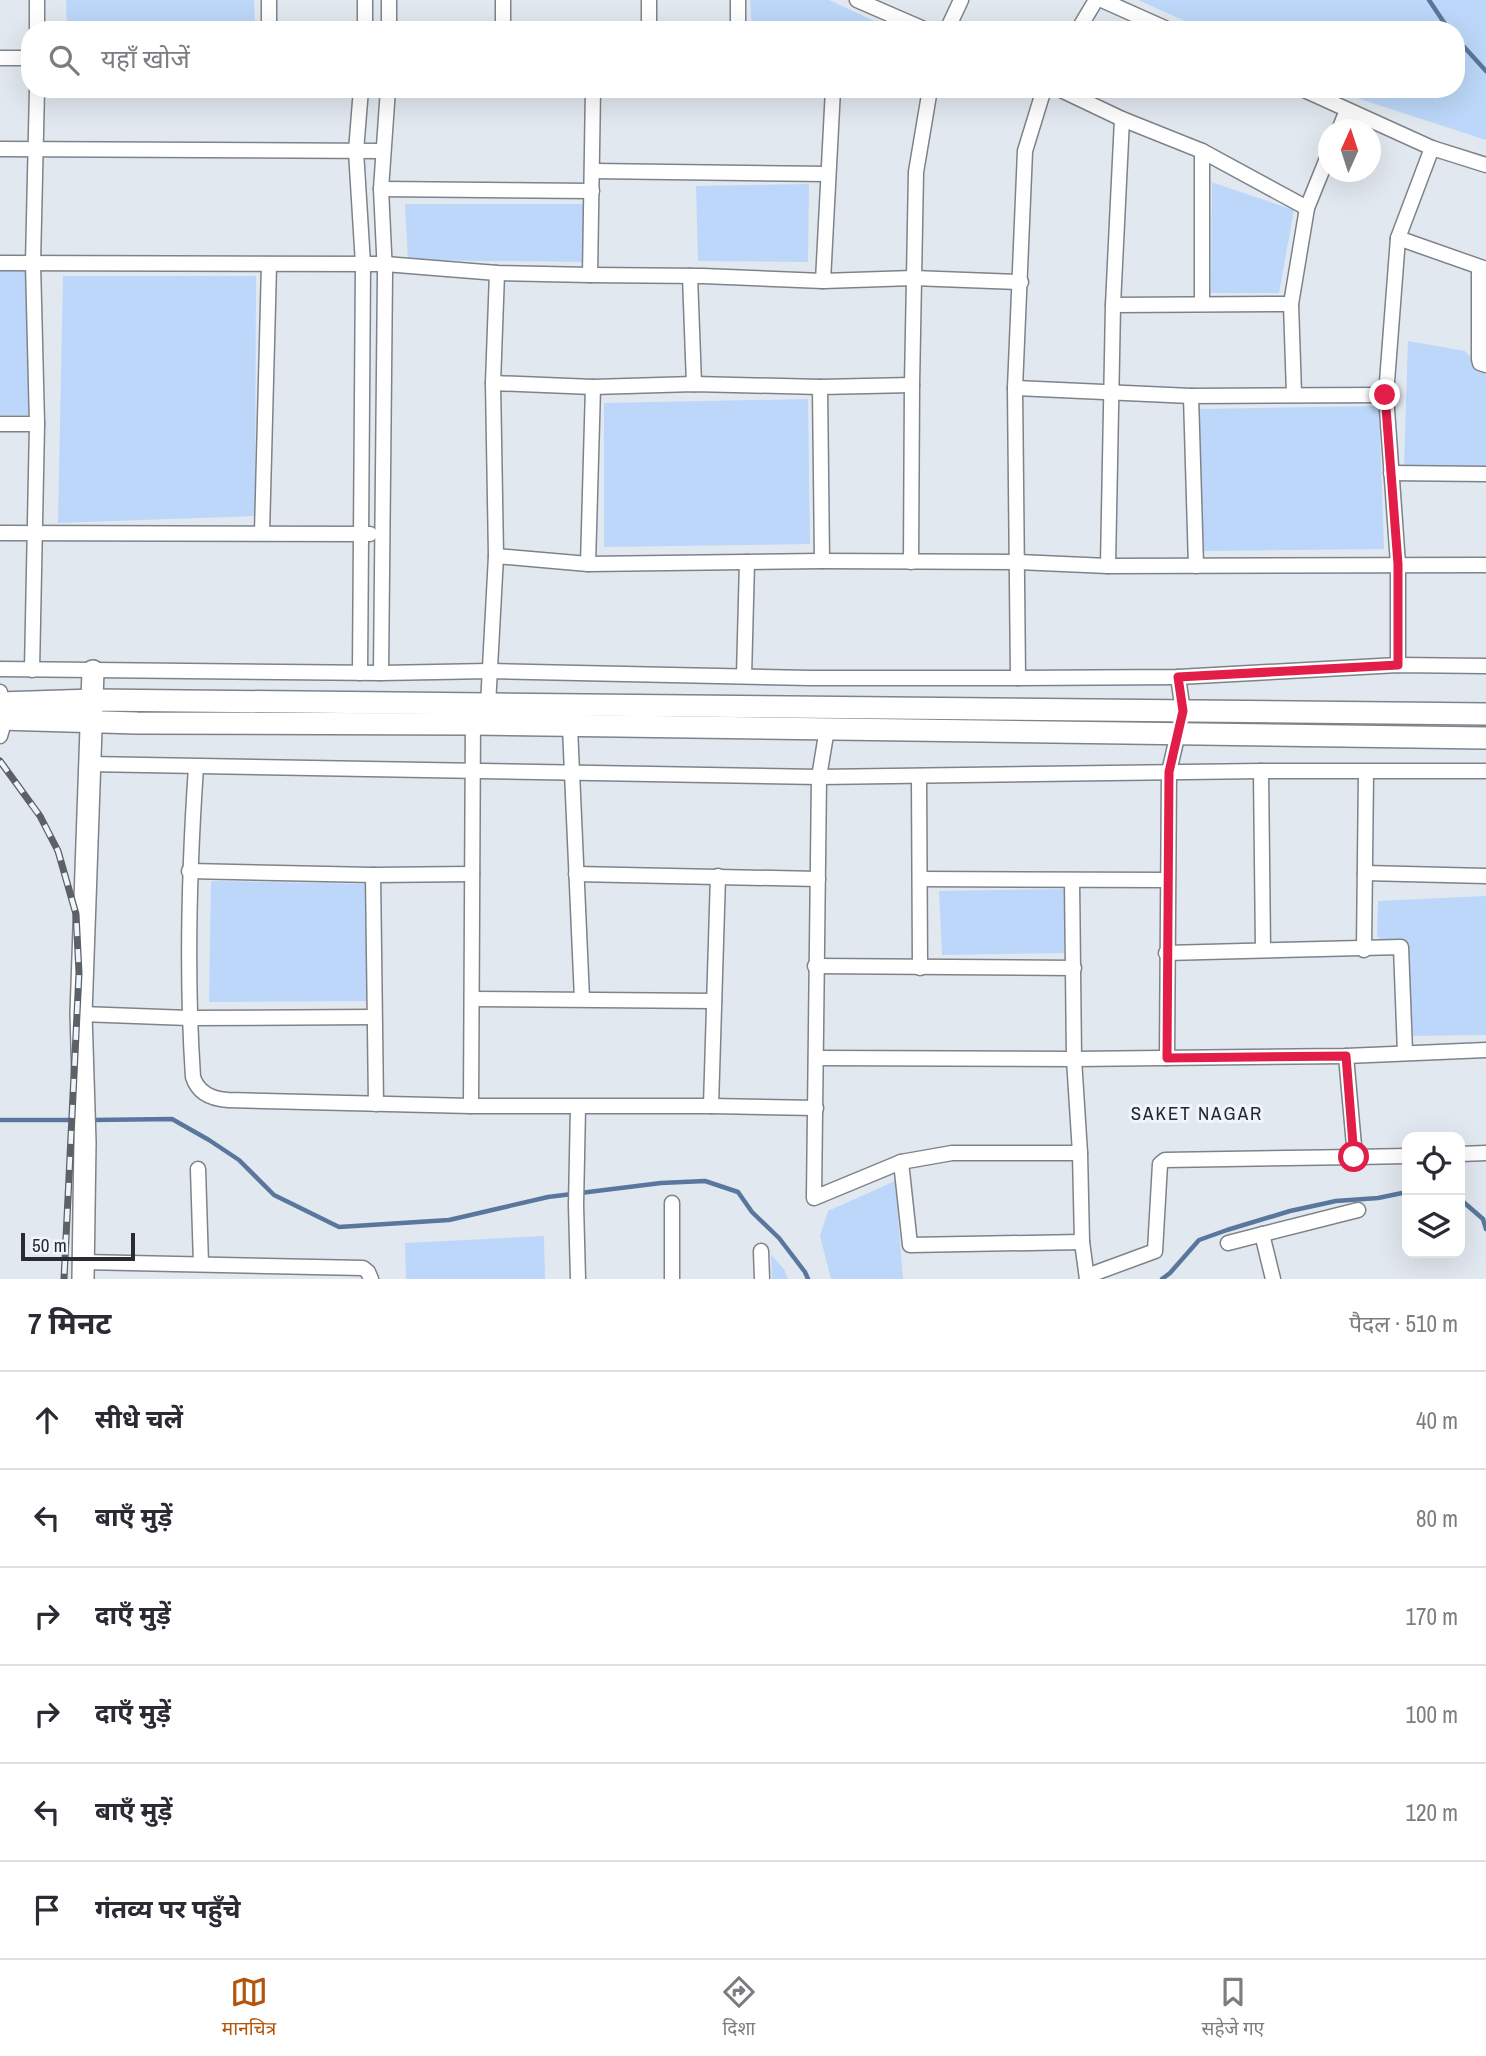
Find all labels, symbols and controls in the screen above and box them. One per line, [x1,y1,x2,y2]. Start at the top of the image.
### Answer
search box [21,21,1465,98]
icon: search [45,41,83,79]
text: यहाँ खोजें [101,41,190,76]
north arrow [1318,119,1381,182]
route end [1369,379,1400,410]
district label: SAKET NAGAR [1131,1100,1263,1126]
map controls [1402,1132,1465,1258]
button: locate [1402,1132,1465,1195]
route start [1338,1141,1369,1172]
button: layers [1402,1195,1465,1258]
scale bar [21,1230,135,1262]
text: 50 m [32,1232,67,1258]
text: 7 मिनट [28,1303,112,1343]
text: पैदल · 510 m [1349,1308,1458,1339]
icon: ahead [28,1401,66,1439]
text: सीधे चलें [95,1401,183,1436]
text: 40 m [1416,1405,1458,1436]
icon: left [28,1499,66,1537]
text: बाएँ मुड़ें [95,1499,172,1534]
text: 80 m [1416,1503,1458,1534]
icon: right [28,1597,66,1635]
text: दाएँ मुड़ें [95,1597,171,1632]
text: 170 m [1406,1601,1458,1632]
icon: right [28,1695,66,1733]
text: दाएँ मुड़ें [95,1695,171,1730]
text: 100 m [1406,1699,1458,1730]
icon: left [28,1793,66,1831]
text: बाएँ मुड़ें [95,1793,172,1828]
text: 120 m [1406,1797,1458,1828]
icon: arrive [28,1891,66,1929]
text: गंतव्य पर पहुँचे [95,1891,241,1926]
tab: मानचित्र [222,1973,276,2043]
tab: दिशा [720,1973,758,2043]
tab: सहेजे गए [1202,1973,1264,2043]

